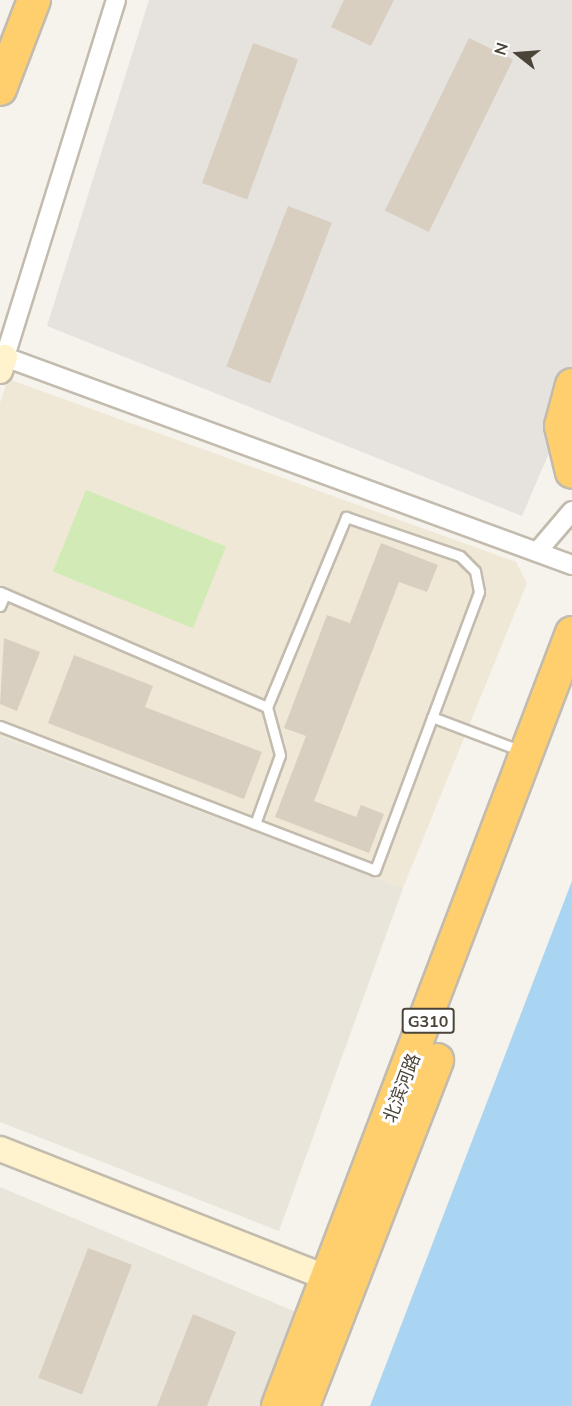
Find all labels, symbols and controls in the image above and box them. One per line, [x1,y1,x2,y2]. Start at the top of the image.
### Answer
north arrow [488,24,548,84]
text: N [489,40,512,57]
road number: G310 [401,1008,455,1034]
street label: 北滨河路 [379,1051,425,1125]

